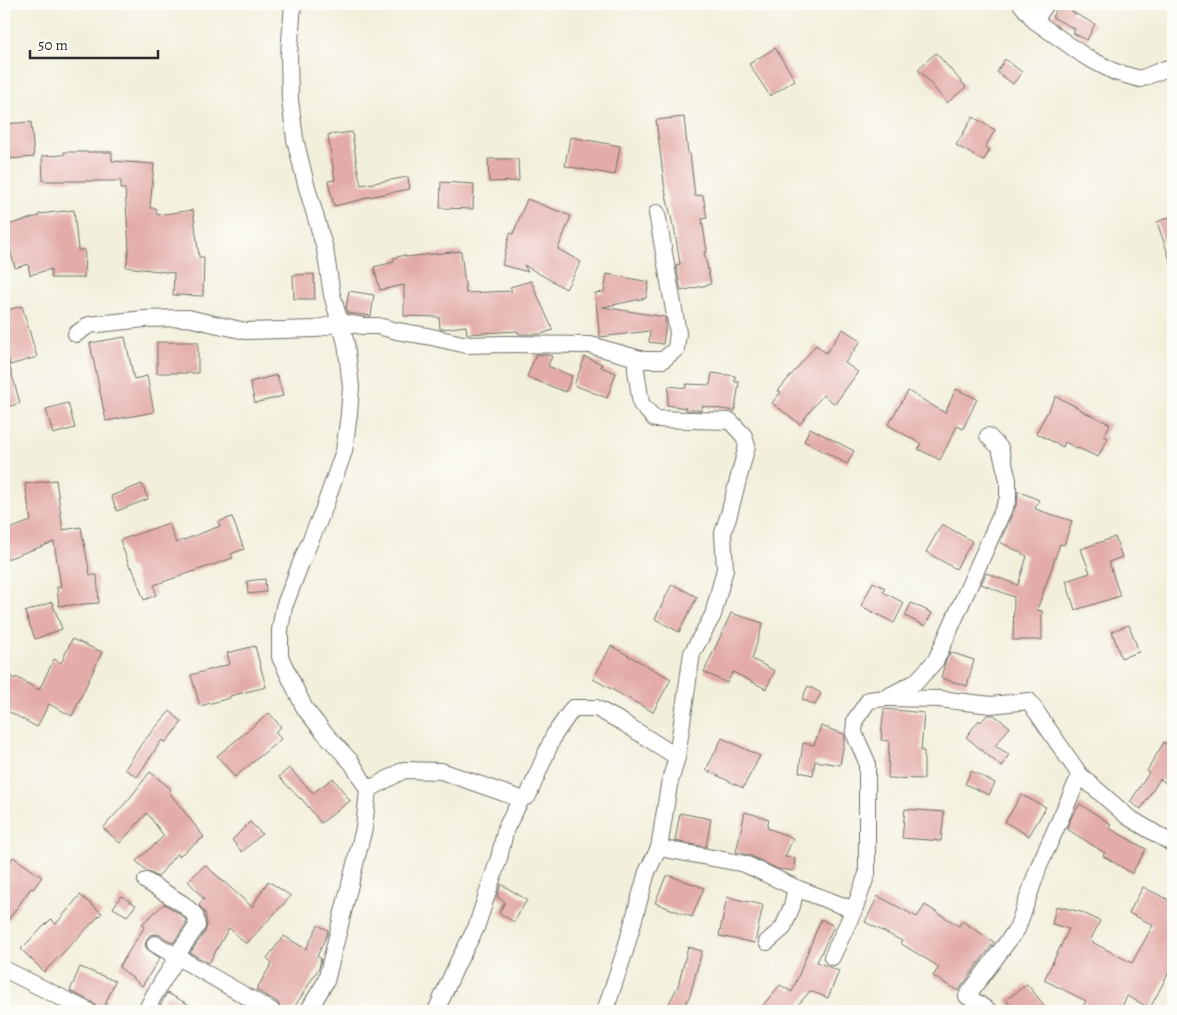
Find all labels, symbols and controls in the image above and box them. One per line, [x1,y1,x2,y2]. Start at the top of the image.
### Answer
scale bar [30,28,158,60]
text: 50 m [38,35,68,55]

